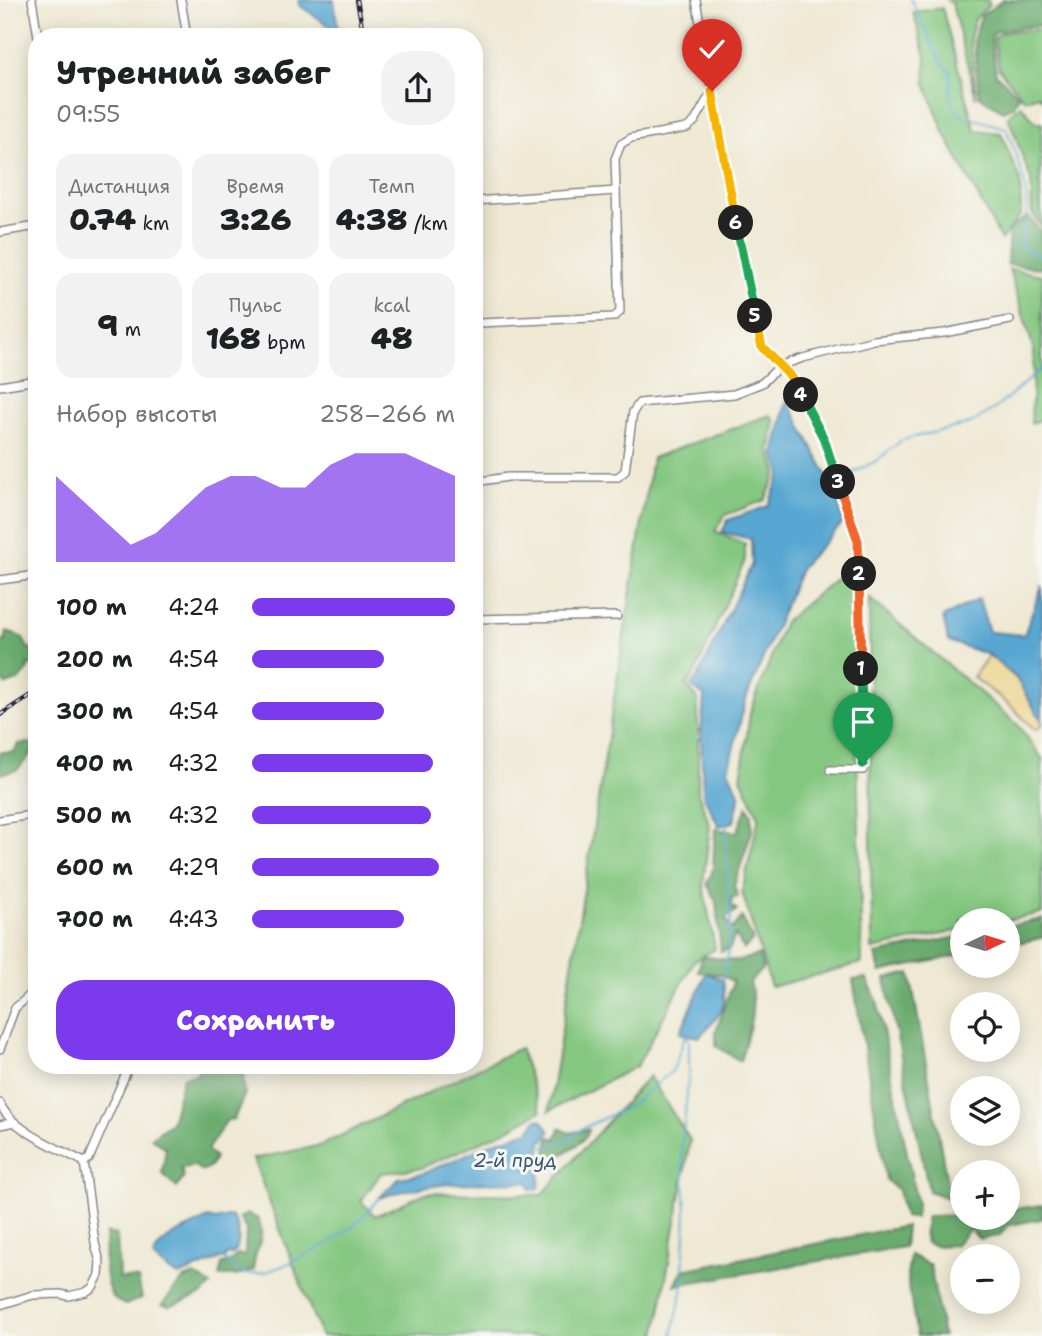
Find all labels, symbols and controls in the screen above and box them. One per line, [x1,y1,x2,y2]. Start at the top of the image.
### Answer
pin [682,19,742,91]
icon: check [693,30,731,68]
text: Утренний забег [56,51,331,94]
button: share [381,51,455,125]
text: 09:55 [56,99,120,129]
text: Дистанция [68,174,170,199]
text: Время [227,174,284,199]
text: Темп [369,174,415,199]
text: 0.74 [69,199,136,240]
text: 3:26 [220,199,291,240]
text: 4:38 [336,199,407,240]
pin: 6 [718,206,754,241]
text: 6 [729,210,742,235]
text: km [136,211,169,236]
text: /km [407,211,448,236]
text: Пульс [229,293,282,318]
text: kcal [373,293,410,318]
pin: 5 [738,298,772,334]
text: 5 [749,303,760,328]
text: 9 [97,305,118,346]
text: m [118,317,141,342]
text: 168 [205,318,261,359]
text: 48 [371,318,413,359]
text: bpm [261,330,306,355]
pin: 4 [784,378,818,412]
text: 4 [794,382,807,407]
text: Набор высоты [56,399,217,429]
text: 258–266 m [319,399,455,429]
pin: 3 [820,464,856,500]
text: 3 [831,469,844,494]
pin: 2 [842,556,876,592]
text: 2 [852,561,865,586]
text: 100 m [56,592,127,622]
text: 4:24 [168,592,219,622]
text: 200 m [56,644,133,674]
text: 4:54 [168,644,219,674]
pin: 1 [844,652,878,686]
text: 1 [856,656,865,681]
pin [833,692,893,764]
text: 300 m [56,696,133,726]
text: 4:54 [168,696,219,726]
icon: arrive [844,703,882,741]
text: 400 m [56,748,133,778]
text: 4:32 [168,748,219,778]
text: 500 m [56,800,131,830]
text: 4:32 [168,800,219,830]
text: 600 m [56,852,133,882]
text: 4:29 [168,852,219,882]
text: 700 m [56,904,133,934]
text: 4:43 [168,904,219,934]
north arrow [950,908,1020,978]
map controls [950,908,1020,1314]
button: Сохранить [56,980,455,1060]
button: locate [950,992,1020,1062]
button: layers [950,1076,1020,1146]
water label: 2-й пруд [473,1148,557,1173]
button: + [950,1160,1020,1230]
button: − [950,1244,1020,1314]

